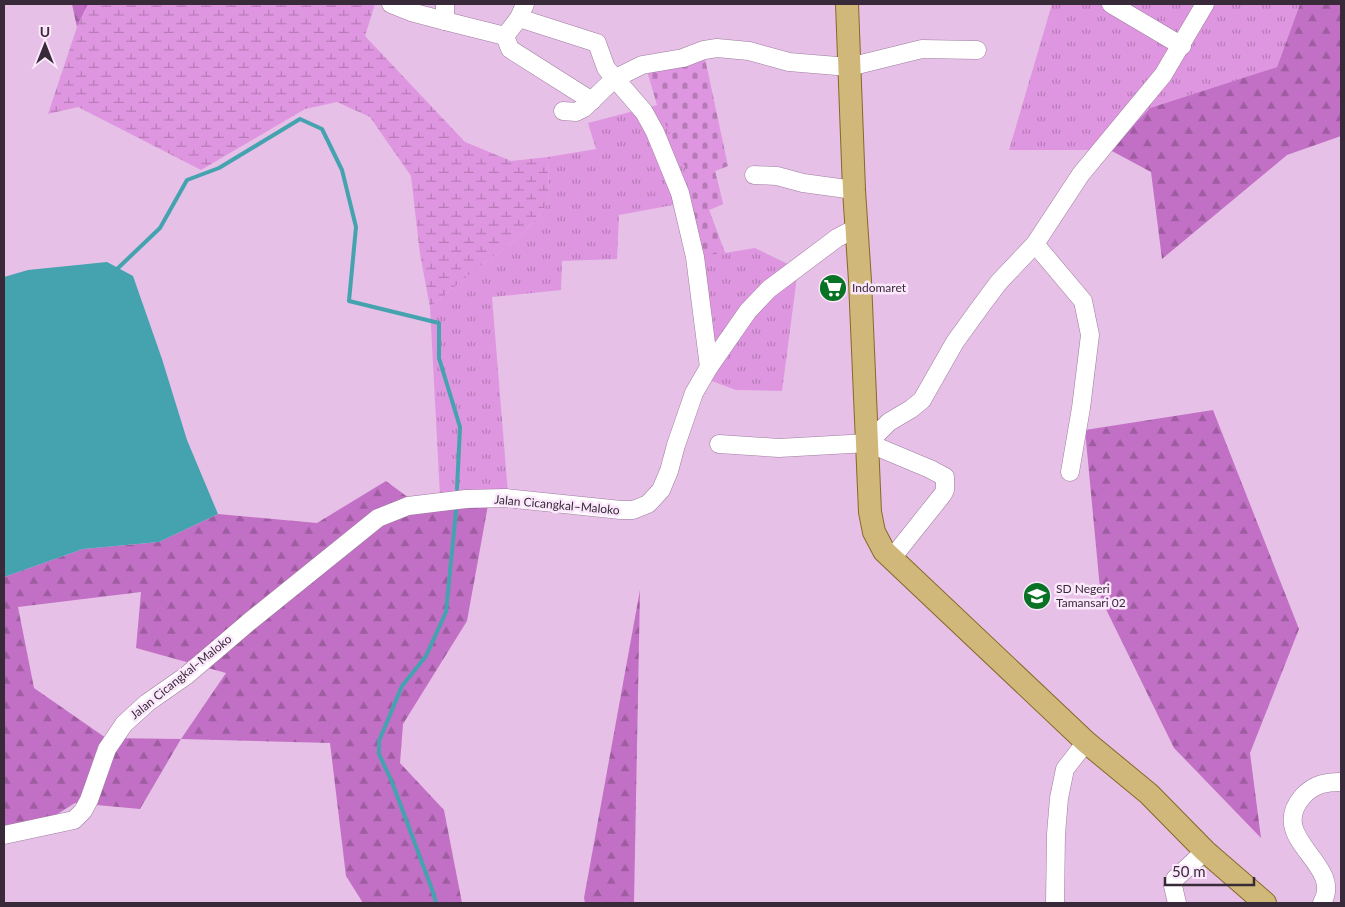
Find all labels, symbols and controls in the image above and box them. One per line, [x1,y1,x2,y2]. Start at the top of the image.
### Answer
north arrow [20,20,70,70]
text: U [40,23,50,40]
supermarket icon: Indomaret [818,273,848,303]
place label: Indomaret [852,280,907,295]
street label: Jalan Cicangkal–Maloko [494,492,621,517]
school or university icon: SD Negeri Tamansari 02 [1022,581,1052,611]
place label: SD Negeri Tamansari 02 [1056,581,1126,610]
street label: Jalan Cicangkal–Maloko [127,631,234,722]
scale bar [1165,854,1254,886]
text: 50 m [1172,862,1206,880]

